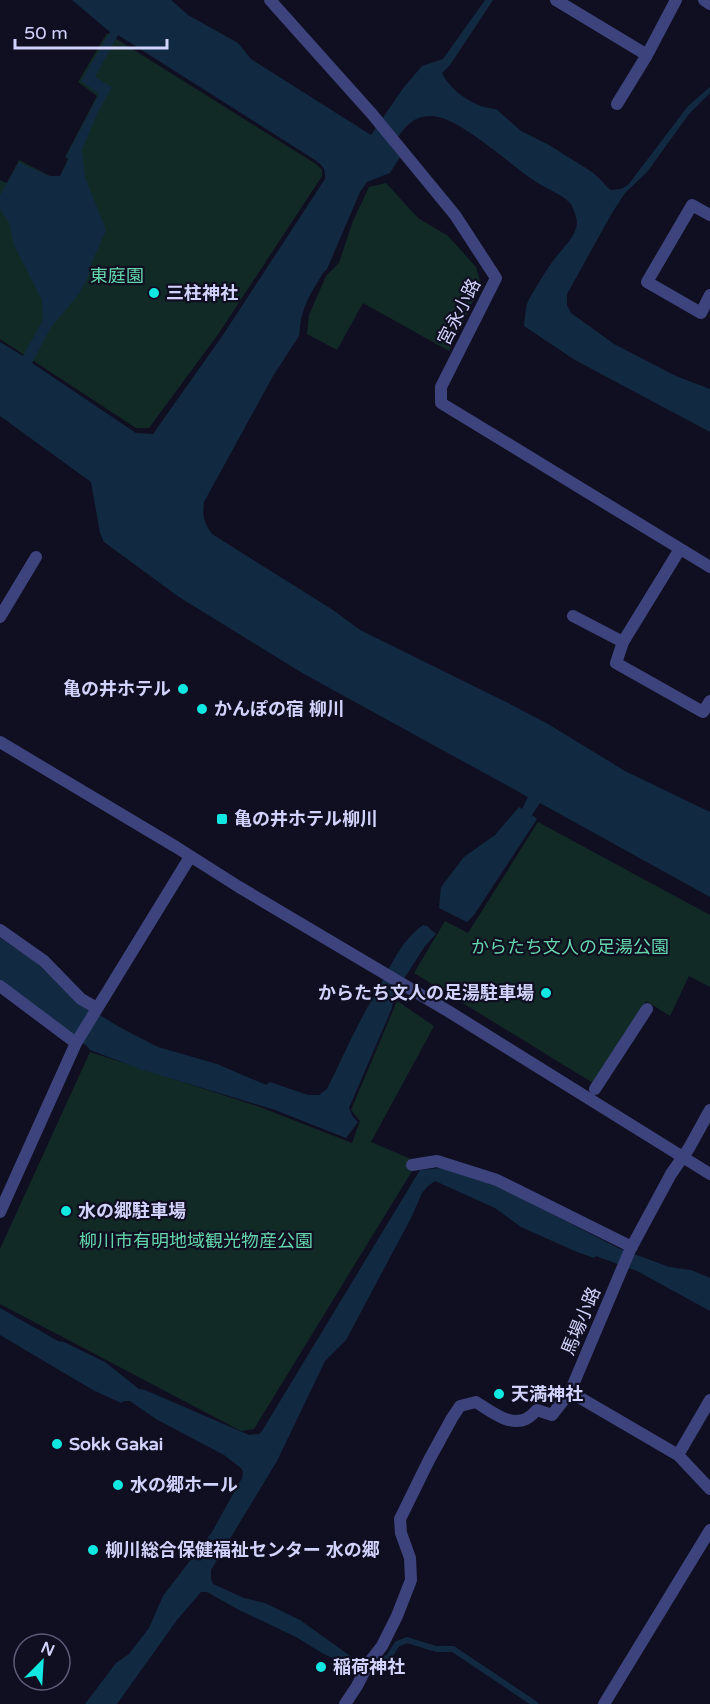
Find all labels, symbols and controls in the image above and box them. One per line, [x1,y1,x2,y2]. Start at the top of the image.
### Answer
scale bar [15,12,166,50]
text: 50 m [24,22,68,44]
park label: 東庭園 [90,265,144,287]
street label: 宮永小路 [433,275,485,349]
place label: 三柱神社 [166,282,238,304]
marker: 三柱神社 [147,286,161,300]
place label: 亀の井ホテル [63,678,171,700]
marker: 亀の井ホテル [176,682,190,696]
place label: かんぽの宿 柳川 [214,698,345,720]
marker: かんぽの宿 柳川 [195,702,209,716]
place label: 亀の井ホテル柳川 [234,808,378,830]
marker: 亀の井ホテル柳川 [215,812,229,826]
park label: からたち文人の足湯公園 [471,936,669,958]
place label: からたち文人の足湯駐車場 [318,982,534,1004]
marker: からたち文人の足湯駐車場 [539,986,553,1000]
place label: 水の郷駐車場 [78,1200,186,1222]
marker: 水の郷駐車場 [59,1204,73,1218]
park label: 柳川市有明地域観光物産公園 [79,1230,313,1252]
street label: 馬場小路 [557,1284,605,1358]
place label: 天満神社 [511,1383,583,1405]
marker: 天満神社 [492,1387,506,1401]
place label: Sokk Gakai [69,1433,163,1455]
marker: Sokk Gakai [50,1437,64,1451]
place label: 水の郷ホール [130,1474,238,1496]
marker: 水の郷ホール [111,1478,125,1492]
place label: 柳川総合保健福祉センター 水の郷 [105,1539,380,1561]
marker: 柳川総合保健福祉センター 水の郷 [86,1543,100,1557]
north arrow [12,1632,72,1692]
text: N [38,1637,58,1661]
place label: 稲荷神社 [333,1656,405,1678]
marker: 稲荷神社 [314,1660,328,1674]

